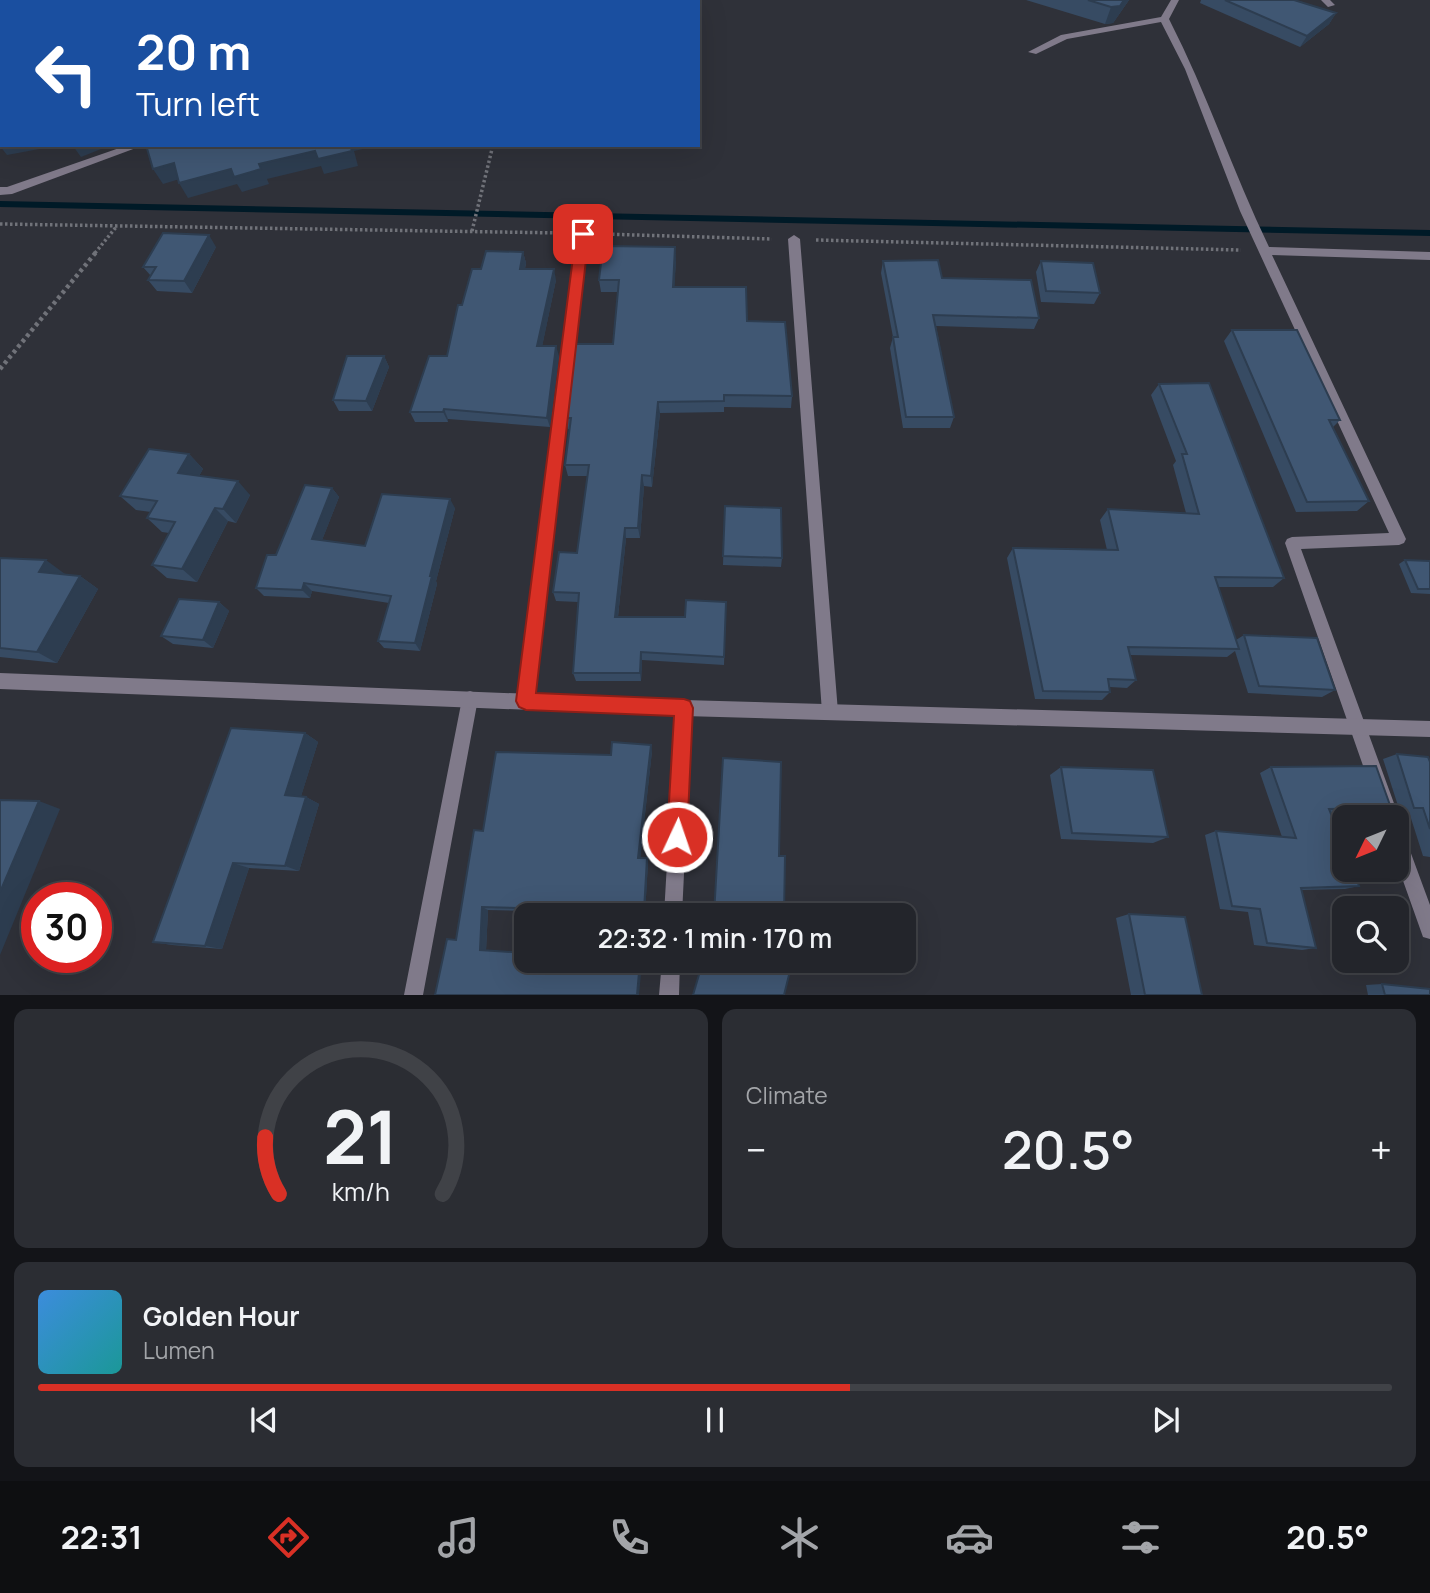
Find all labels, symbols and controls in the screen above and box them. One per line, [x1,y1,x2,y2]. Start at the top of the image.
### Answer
text: 20 m [136,18,251,85]
icon: left [21,28,112,119]
text: Turn left [136,82,260,126]
pin [553,204,613,264]
icon: arrive [564,215,602,253]
position arrow [640,800,714,874]
north arrow [1332,805,1409,882]
map controls [1332,805,1409,973]
speed limit sign: 30 [21,882,112,973]
button: search [1332,896,1409,973]
text: 22:32 · 1 min · 170 m [598,920,832,956]
text: Climate [746,1079,828,1111]
text: 21 [323,1087,399,1187]
text: 20.5° [1002,1114,1135,1185]
text: − [746,1123,767,1175]
text: + [1370,1123,1392,1175]
text: km/h [332,1174,390,1209]
text: Golden Hour [143,1298,300,1334]
text: Lumen [143,1334,215,1366]
icon: previous [245,1401,283,1439]
icon: pause [696,1401,734,1439]
icon: next [1147,1401,1185,1439]
icon: directions [264,1513,313,1562]
icon: music [434,1513,483,1562]
icon: phone [605,1513,654,1562]
icon: climate [775,1513,824,1562]
icon: car [945,1513,994,1562]
icon: filters [1116,1513,1165,1562]
text: 22:31 [61,1515,142,1559]
text: 20.5° [1286,1515,1369,1559]

